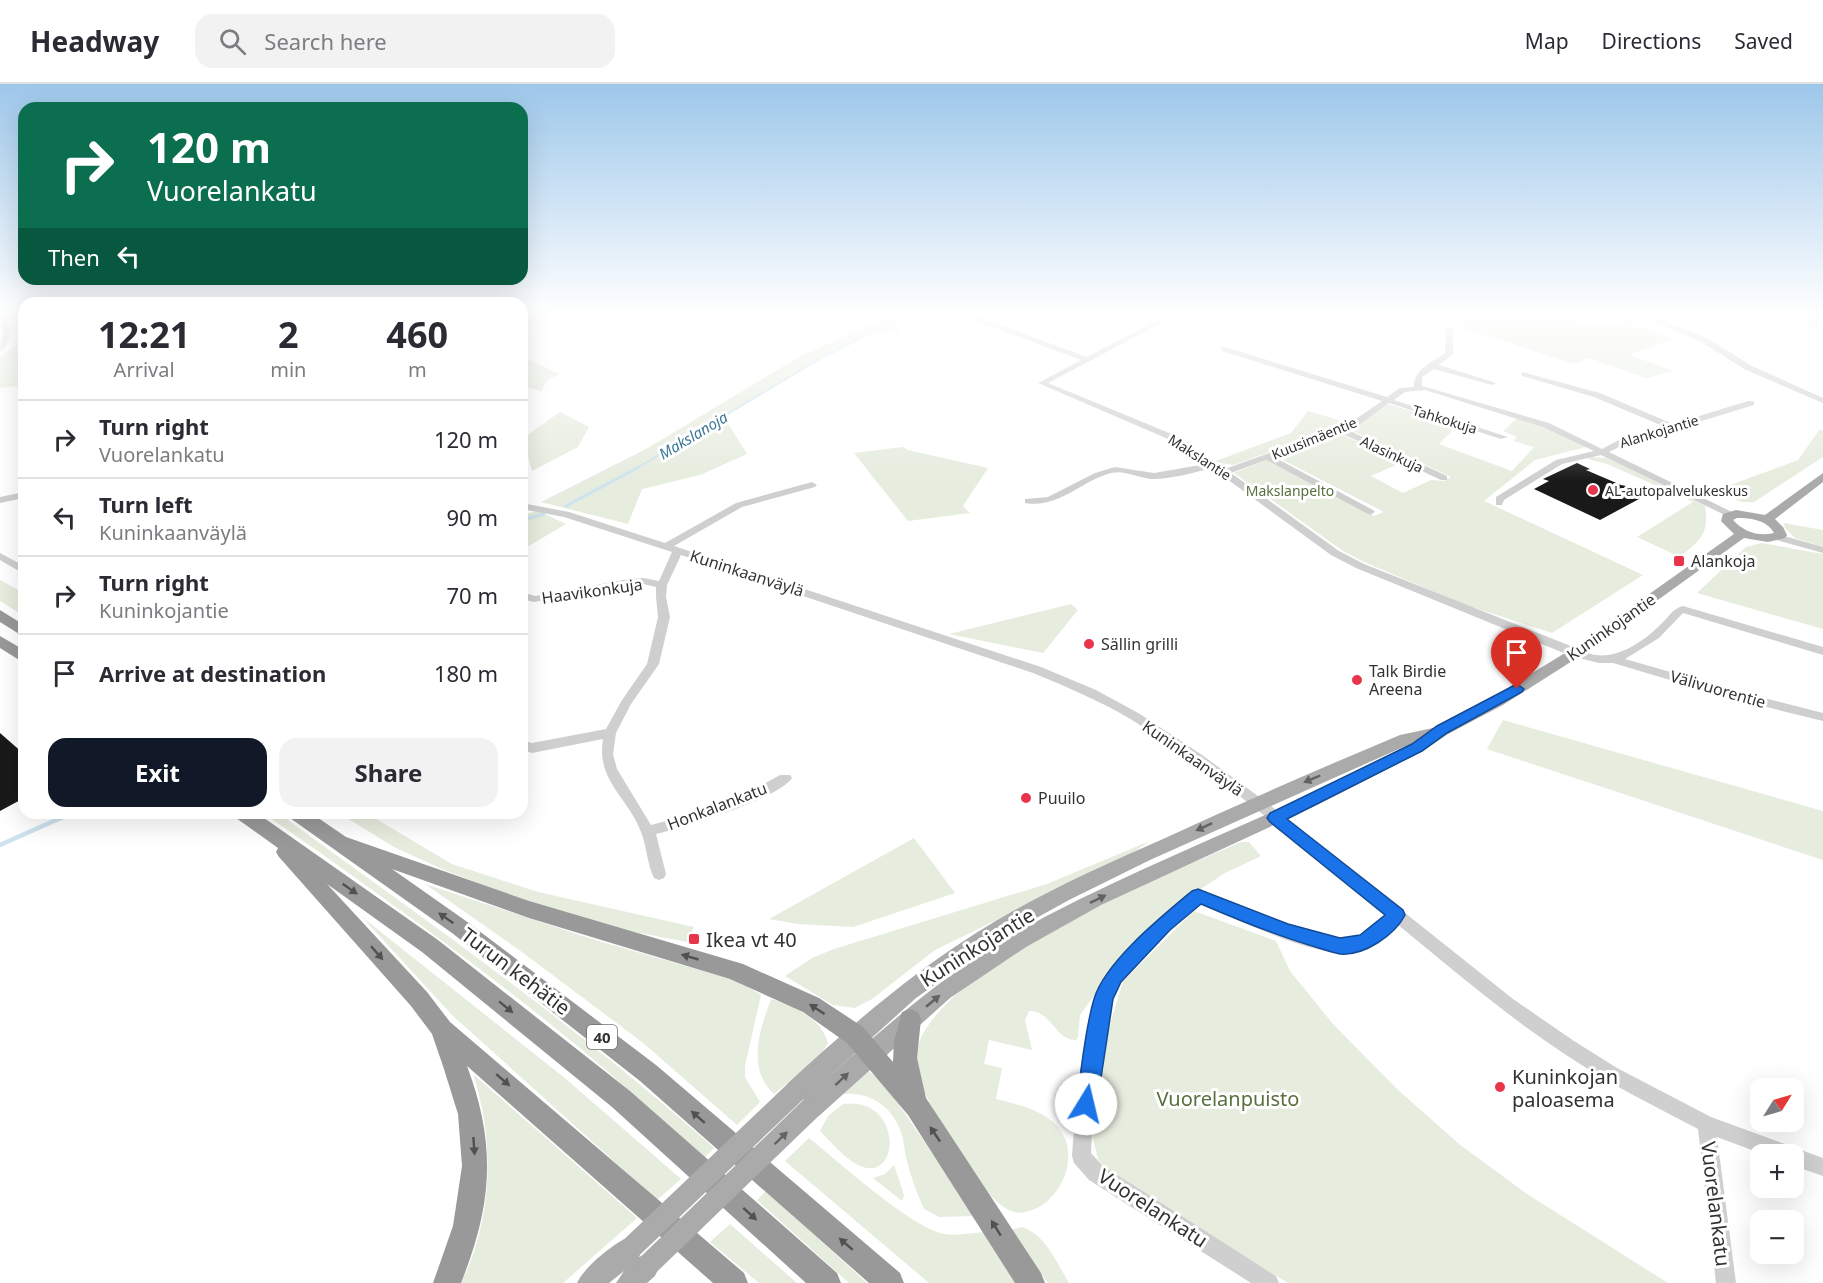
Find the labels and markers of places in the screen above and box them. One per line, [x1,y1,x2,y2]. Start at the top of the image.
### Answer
place label: AL-autopalvelukeskus [1605,481,1748,500]
marker: AL-autopalvelukeskus [1586,483,1600,497]
place label: Alankoja [1691,550,1756,572]
marker: Alankoja [1672,554,1686,568]
pin [1491,627,1542,689]
place label: Sällin grilli [1101,633,1178,655]
marker: Sällin grilli [1082,637,1096,651]
place label: Talk Birdie Areena [1369,660,1446,700]
marker: Talk Birdie Areena [1350,673,1364,687]
place label: Puuilo [1038,787,1085,809]
marker: Puuilo [1019,791,1033,805]
place label: Ikea vt 40 [706,926,797,953]
marker: Ikea vt 40 [687,932,701,946]
place label: Kuninkojan paloasema [1512,1063,1618,1113]
marker: Kuninkojan paloasema [1493,1080,1507,1094]

